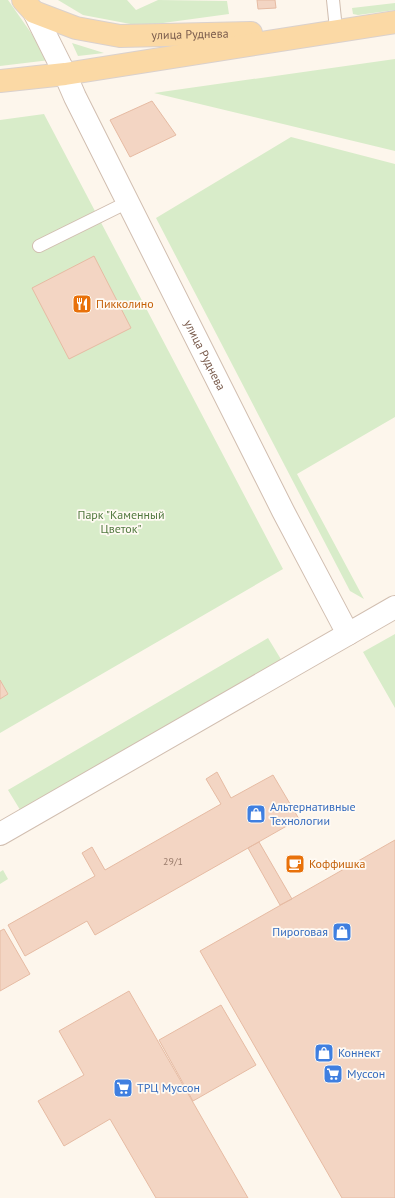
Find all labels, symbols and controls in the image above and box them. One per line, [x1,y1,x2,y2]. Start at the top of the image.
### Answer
street label: улица Руднева [151,26,229,42]
restaurant icon: Пикколино [71,293,93,315]
place label: Пикколино [96,296,154,311]
street label: улица Руднева [181,317,229,393]
park label: Парк "Каменный Цветок" [77,507,165,536]
place label: Альтернативные Технологии [270,799,356,828]
shop icon: Альтернативные Технологии [245,803,267,825]
cafe icon: Коффишка [284,853,306,875]
house number: 29/1 [163,855,183,868]
place label: Коффишка [309,856,365,871]
shop icon: Пироговая [331,921,353,943]
place label: Пироговая [272,924,328,939]
shop icon: Коннект [313,1042,335,1064]
place label: Коннект [338,1045,381,1060]
supermarket icon: Муссон [322,1063,344,1085]
place label: Муссон [347,1066,385,1081]
supermarket icon: ТРЦ Муссон [112,1077,134,1099]
place label: ТРЦ Муссон [137,1080,200,1095]

